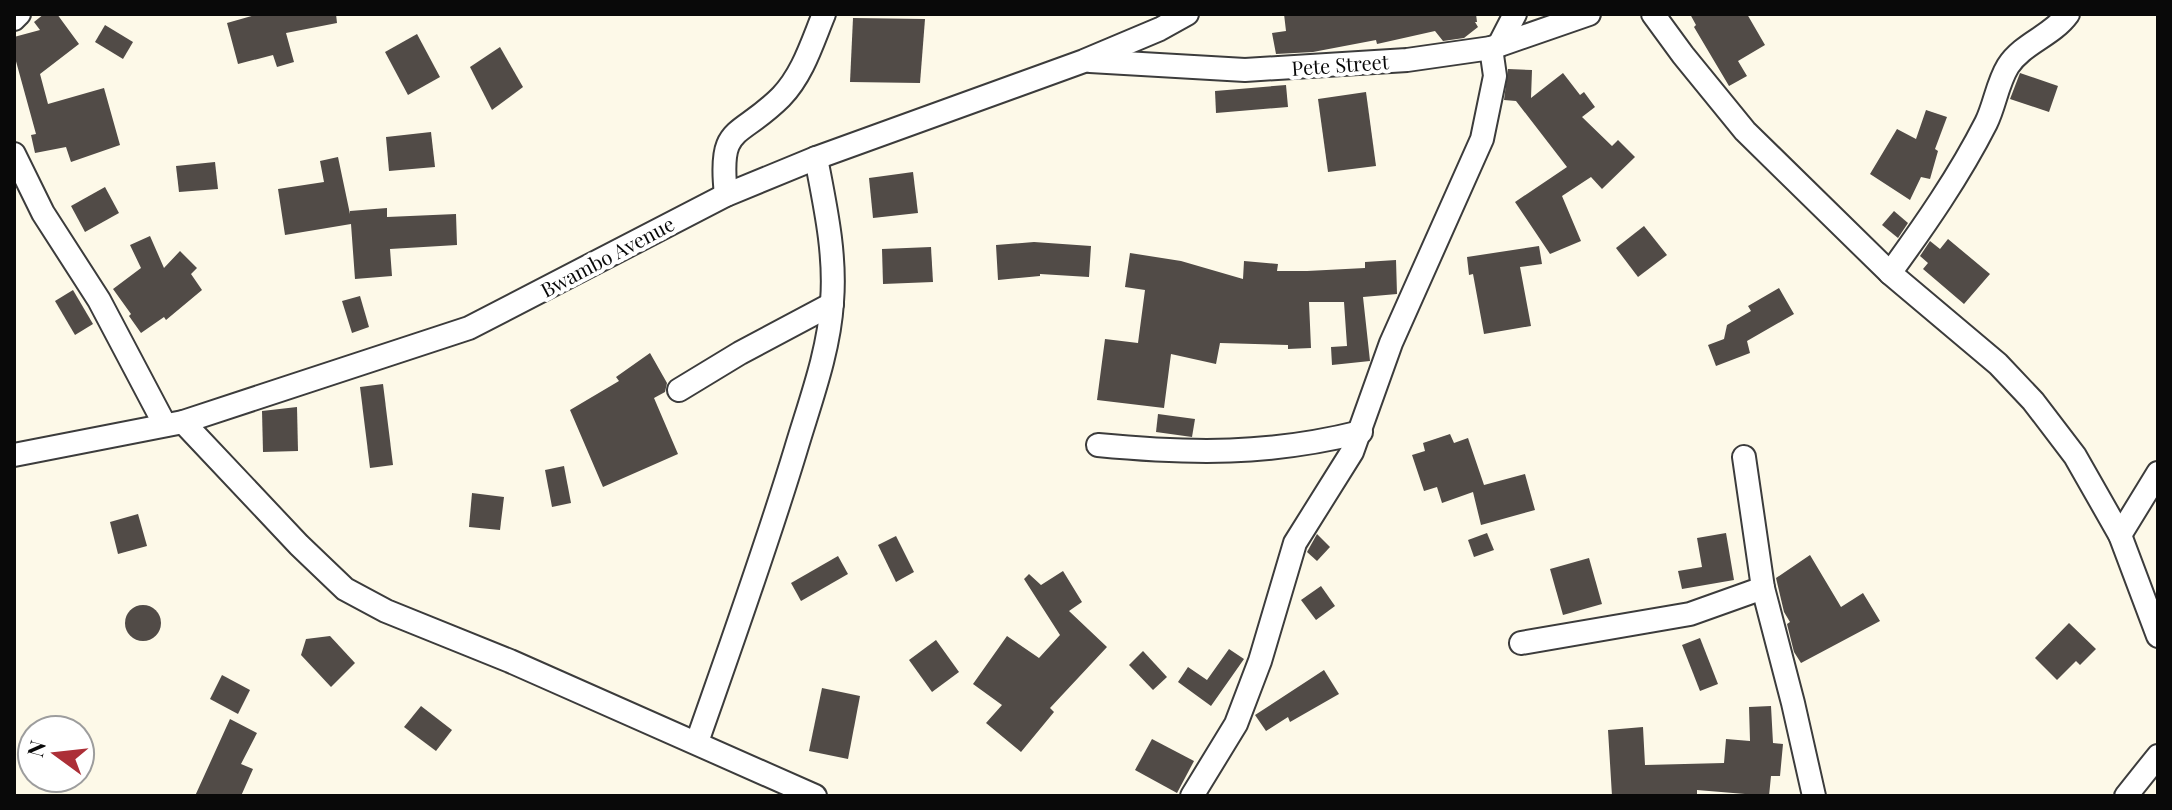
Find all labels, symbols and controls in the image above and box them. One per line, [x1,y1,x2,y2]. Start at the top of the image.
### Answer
street label: Pete Street [1290,47,1390,81]
street label: Bwambo Avenue [535,209,679,303]
north arrow [16,714,96,794]
text: N [19,737,52,760]

